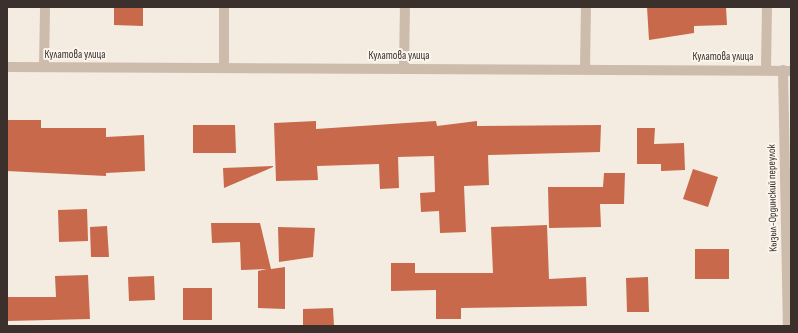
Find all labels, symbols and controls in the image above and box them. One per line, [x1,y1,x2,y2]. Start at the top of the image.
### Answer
street label: Кулатова улица [45,48,105,62]
street label: Кулатова улица [369,49,429,63]
street label: Кулатова улица [693,50,753,64]
street label: Кызыл-Ординский переулок [765,144,781,252]

